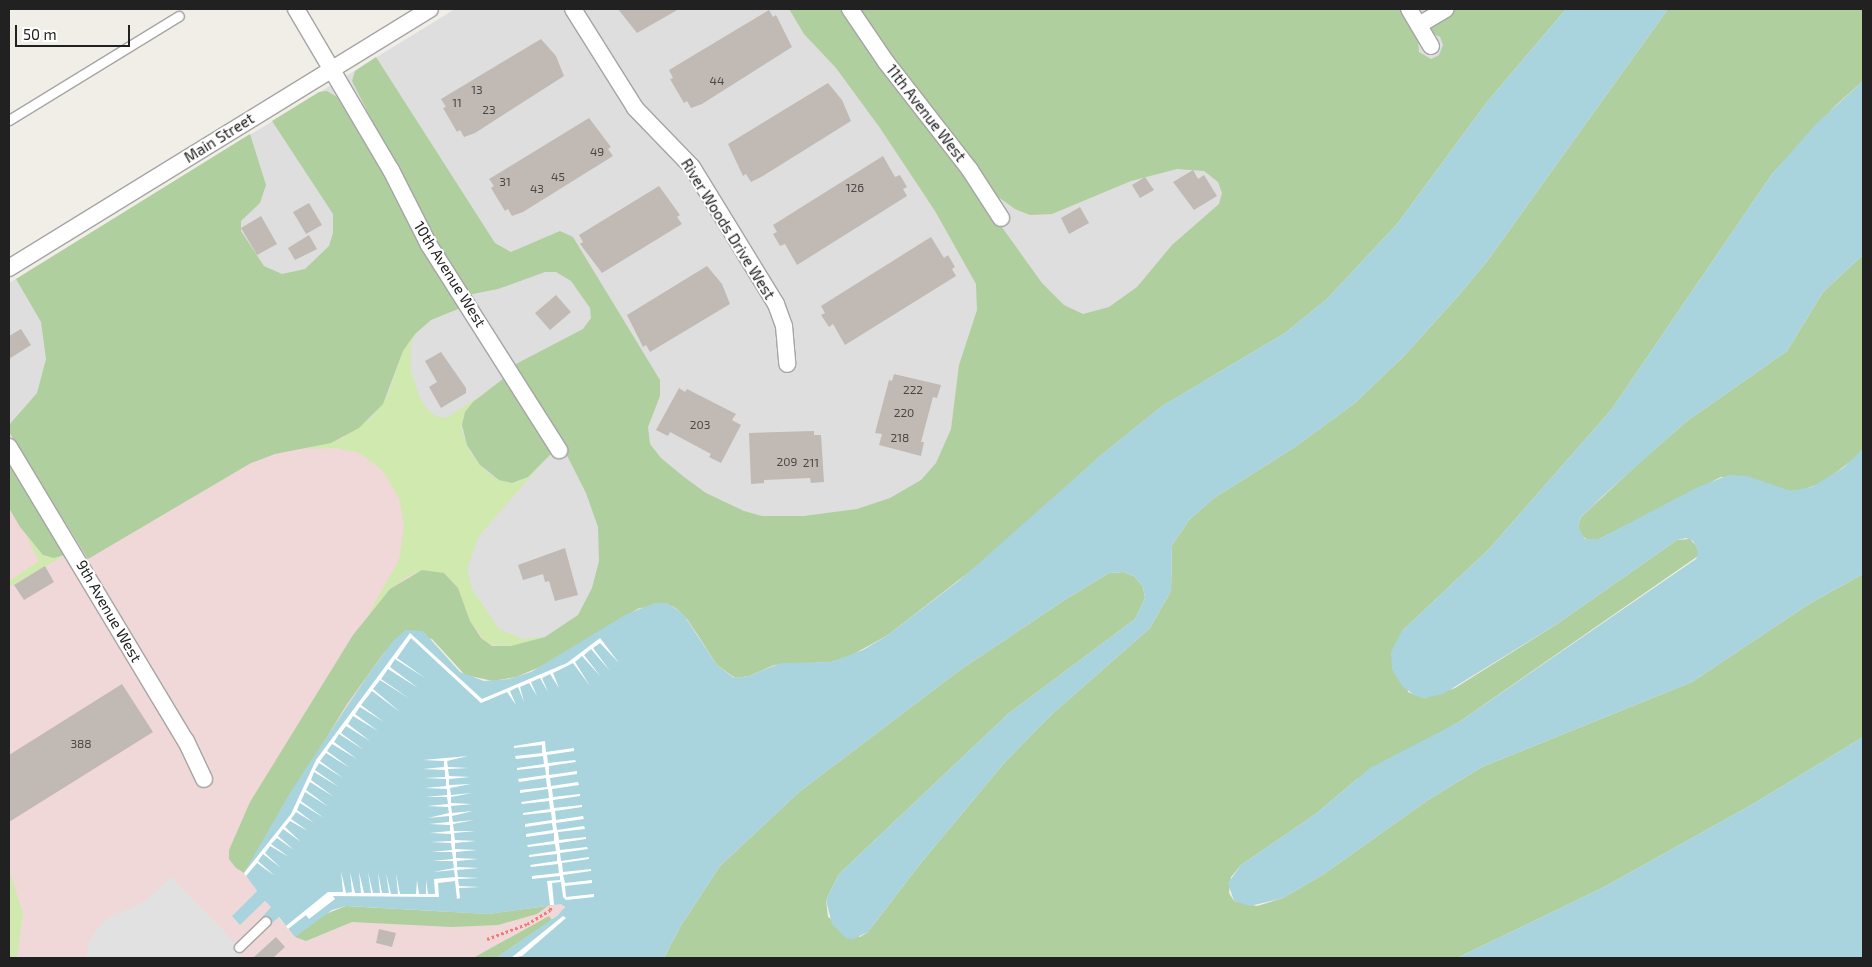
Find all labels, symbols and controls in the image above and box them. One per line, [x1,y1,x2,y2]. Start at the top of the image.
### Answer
scale bar [18,15,132,47]
text: 50 m [23,25,57,43]
street label: 11th Avenue West [882,61,970,165]
house number: 44 [710,74,724,88]
house number: 13 [471,83,483,97]
house number: 11 [452,96,462,110]
house number: 23 [482,103,496,117]
street label: Main Street [181,109,257,167]
house number: 49 [590,145,604,159]
street label: River Woods Drive West [677,155,779,303]
house number: 45 [551,170,565,184]
house number: 31 [499,175,511,189]
house number: 126 [846,181,864,195]
house number: 43 [530,182,544,196]
street label: 10th Avenue West [410,218,490,330]
house number: 222 [903,383,923,397]
house number: 220 [894,406,914,420]
house number: 203 [690,418,710,432]
house number: 218 [891,431,909,445]
house number: 209 [777,455,797,469]
house number: 211 [803,456,819,470]
street label: 9th Avenue West [72,557,146,665]
house number: 388 [70,737,92,751]

